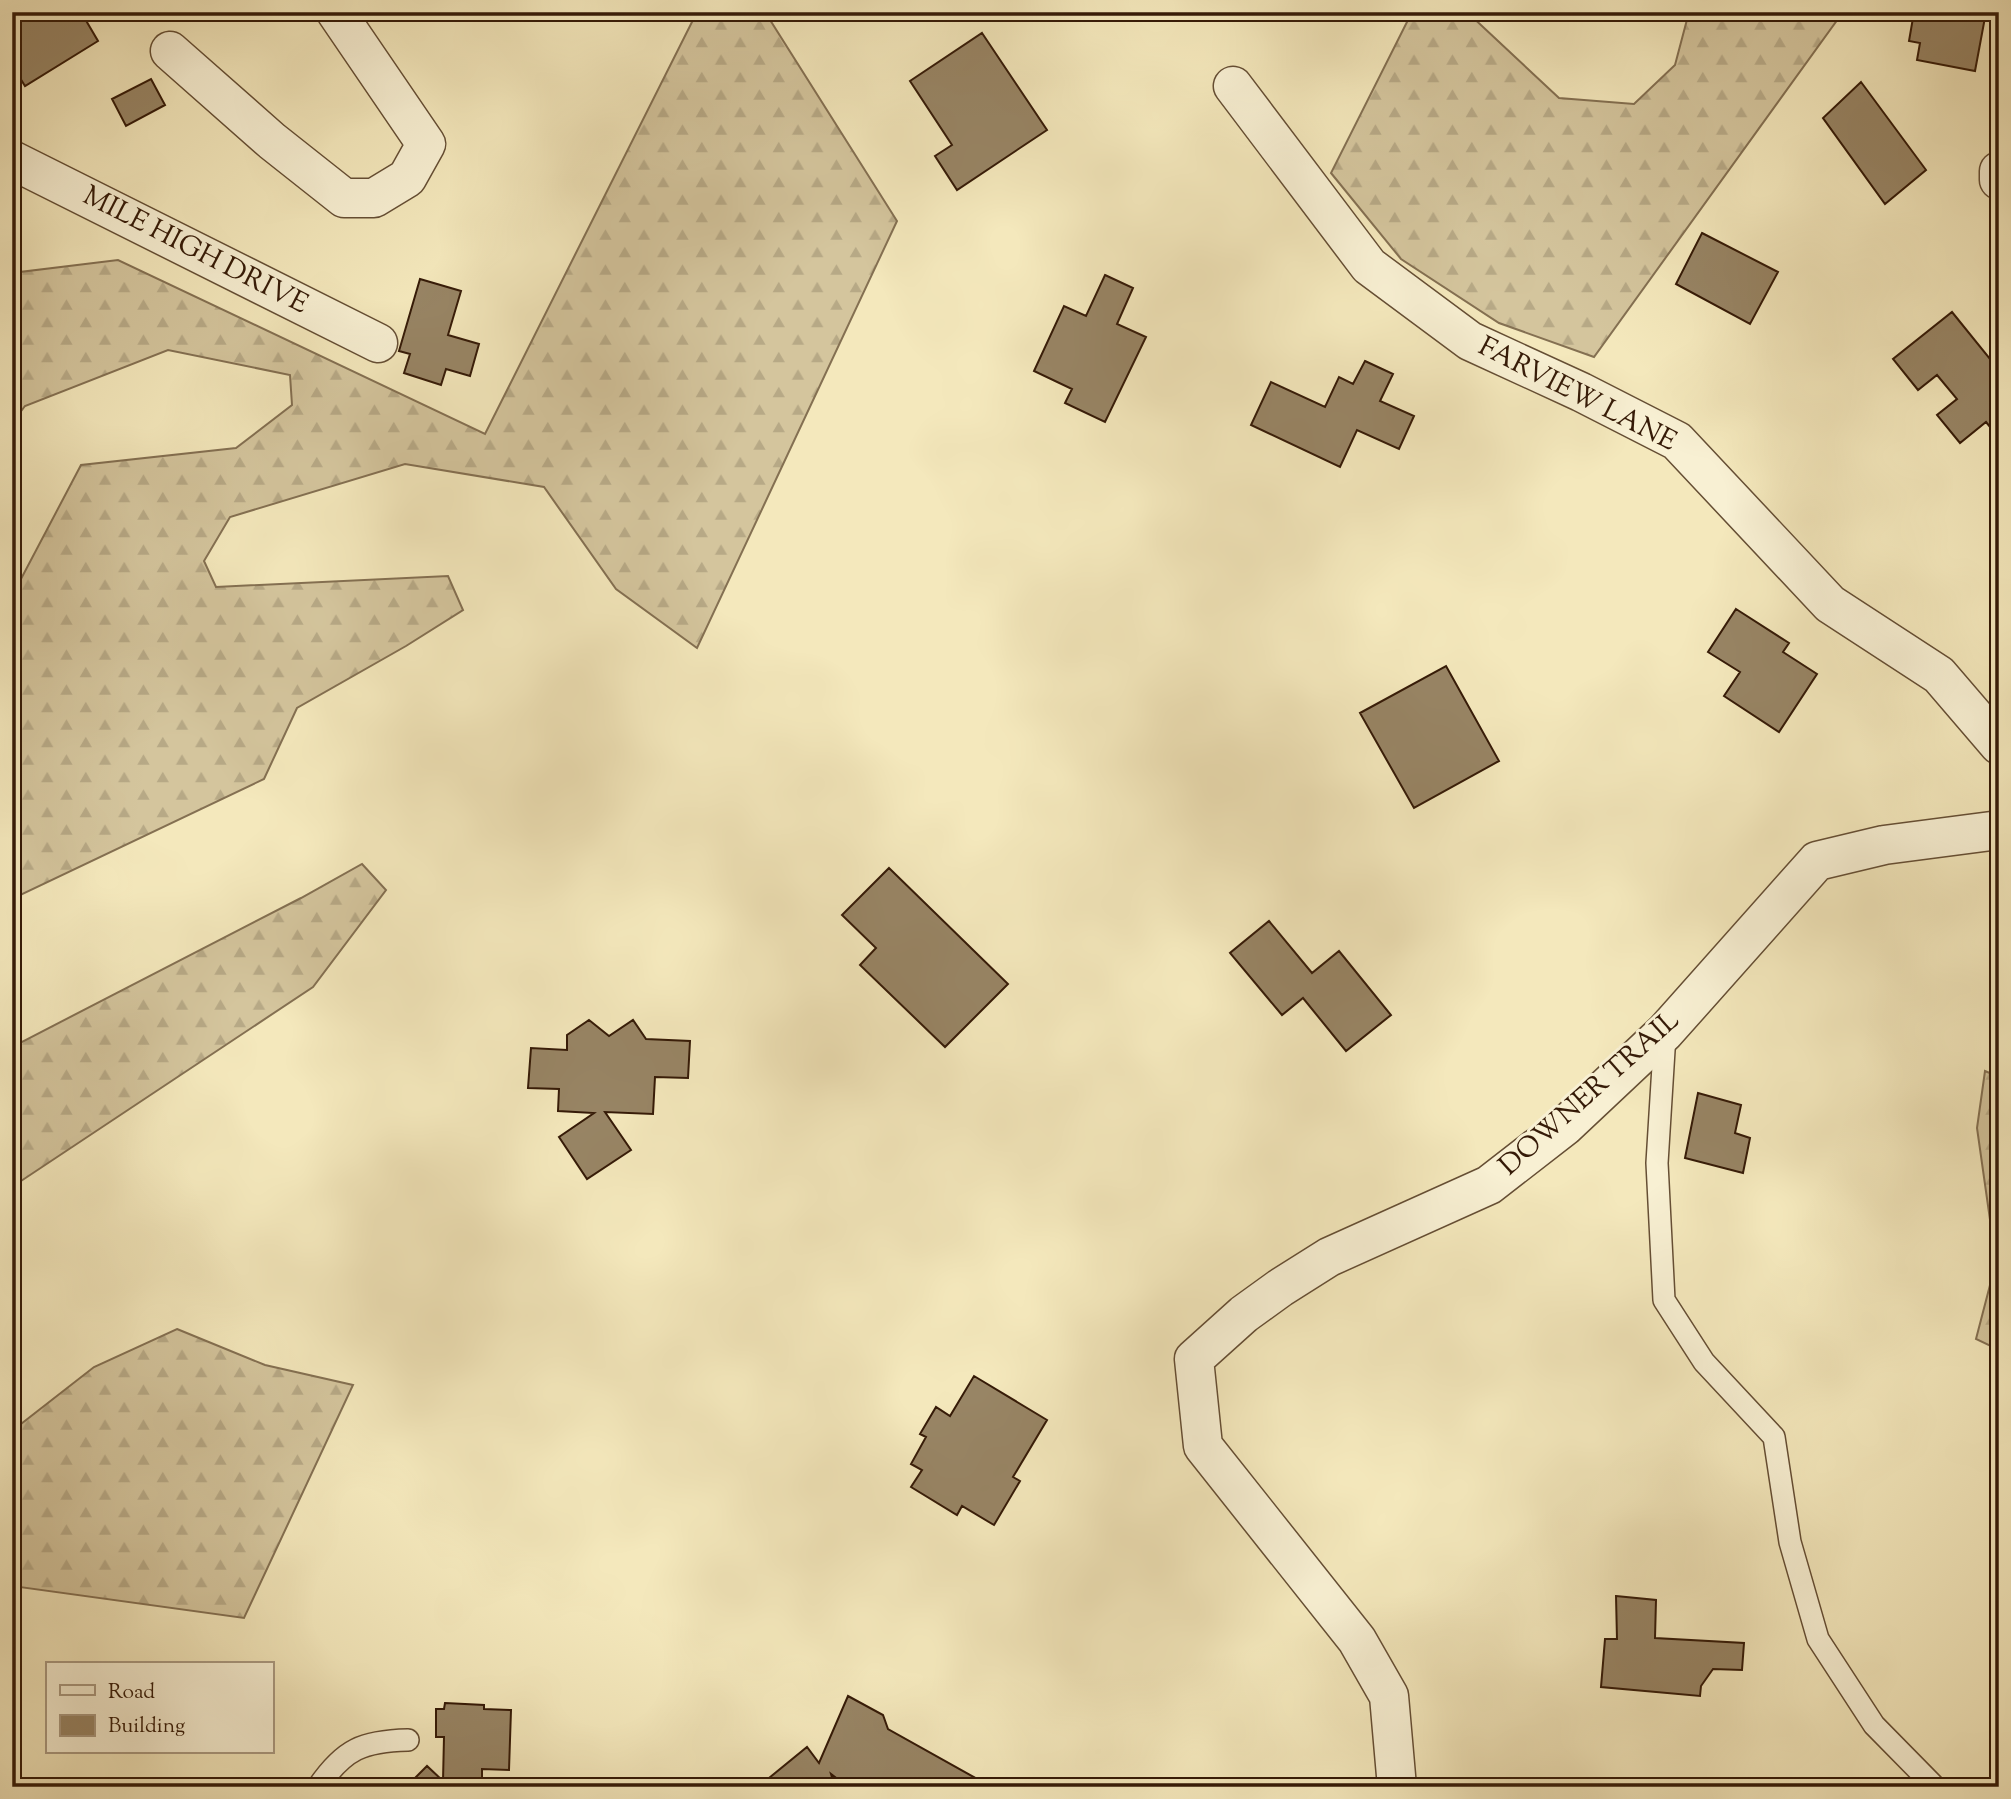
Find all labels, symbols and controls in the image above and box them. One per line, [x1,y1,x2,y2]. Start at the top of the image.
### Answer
street label: MILE HIGH DRIVE [75,177,315,325]
street label: FARVIEW LANE [1471,328,1683,462]
street label: DOWNER TRAIL [1491,1002,1689,1186]
legend [46,1662,273,1754]
text: Road [108,1678,155,1708]
text: Building [108,1712,185,1742]

